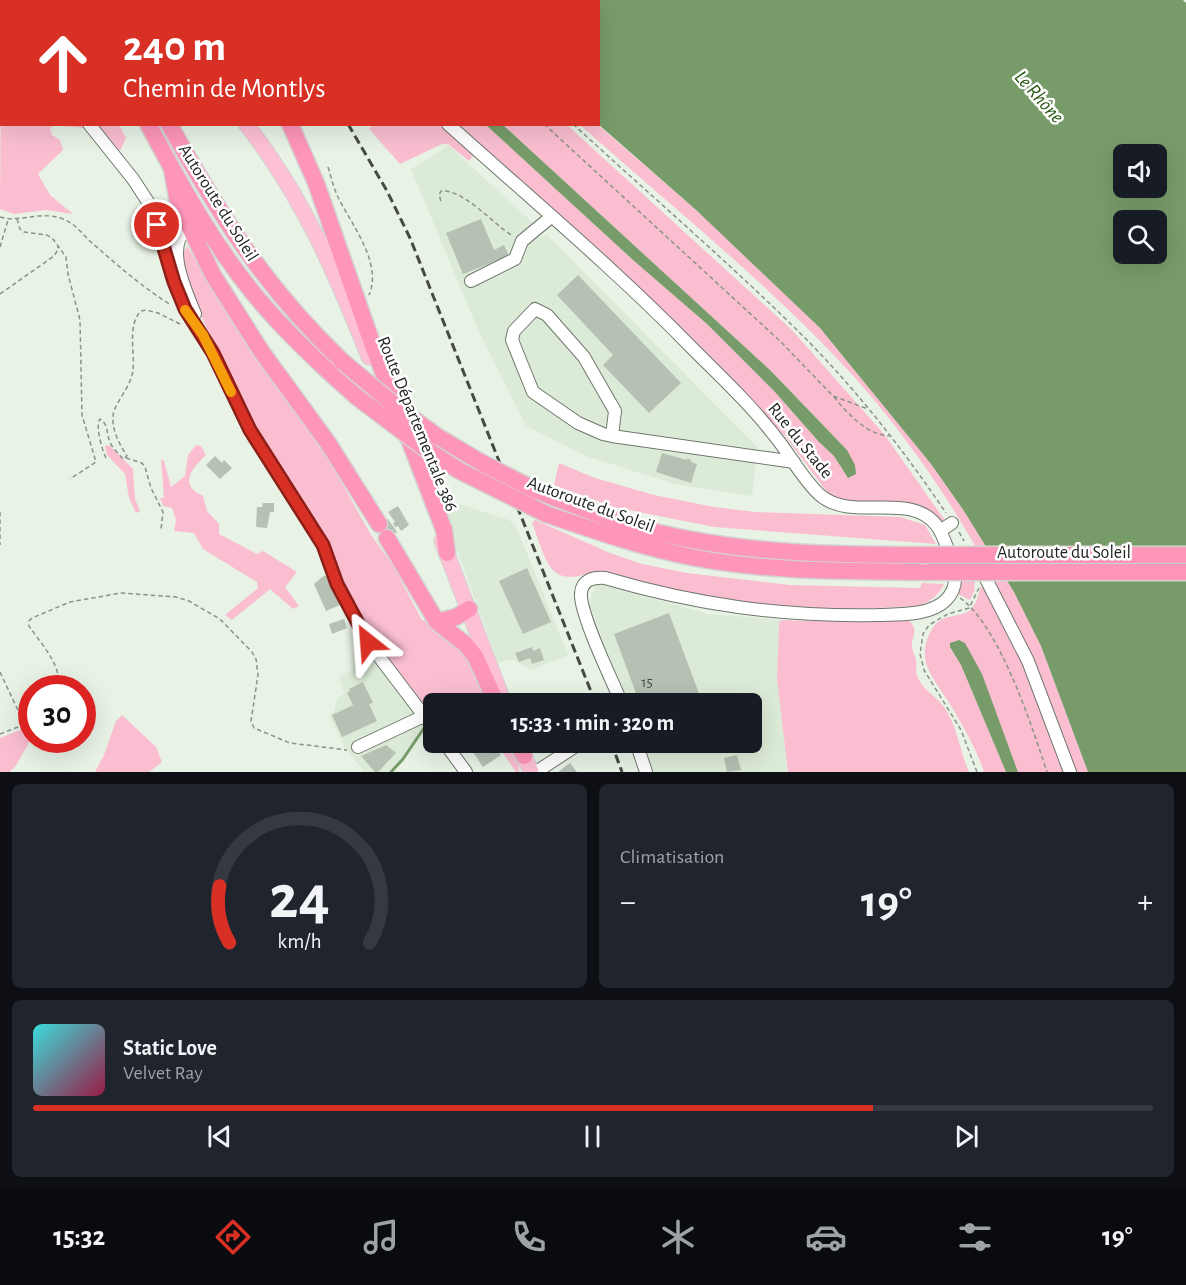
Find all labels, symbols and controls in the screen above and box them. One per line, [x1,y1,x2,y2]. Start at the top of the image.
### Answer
icon: ahead [24,24,102,102]
text: 240 m [123,26,226,68]
water label: Le Rhône [1010,67,1068,127]
text: Chemin de Montlys [123,75,325,102]
street label: Autoroute du Soleil [175,141,261,265]
map controls [1113,144,1167,264]
button: sound [1113,144,1167,198]
pin [131,199,182,250]
icon: arrive [140,208,173,241]
button: search [1113,210,1167,264]
street label: Route Départementale 386 [374,334,460,514]
street label: Rue du Stade [764,400,836,482]
street label: Autoroute du Soleil [525,474,657,536]
street label: Autoroute du Soleil [997,544,1131,562]
position arrow [336,610,400,674]
speed limit sign: 30 [18,675,96,753]
house number: 15 [641,675,653,690]
text: 15:33 · 1 min · 320 m [511,712,674,734]
text: Climatisation [620,847,724,867]
text: 24 [269,867,330,929]
text: 19° [861,880,912,925]
text: − [620,886,636,919]
text: + [1137,886,1153,919]
text: km/h [277,931,322,952]
text: Static Love [123,1037,217,1059]
text: Velvet Ray [123,1063,203,1083]
icon: previous [203,1120,236,1153]
icon: pause [576,1120,609,1153]
icon: next [950,1120,983,1153]
icon: directions [212,1216,254,1258]
icon: music [360,1216,402,1258]
icon: phone [508,1216,550,1258]
icon: climate [657,1216,699,1258]
icon: car [805,1216,847,1258]
icon: filters [954,1216,996,1258]
text: 15:32 [53,1223,105,1250]
text: 19° [1102,1223,1133,1250]

